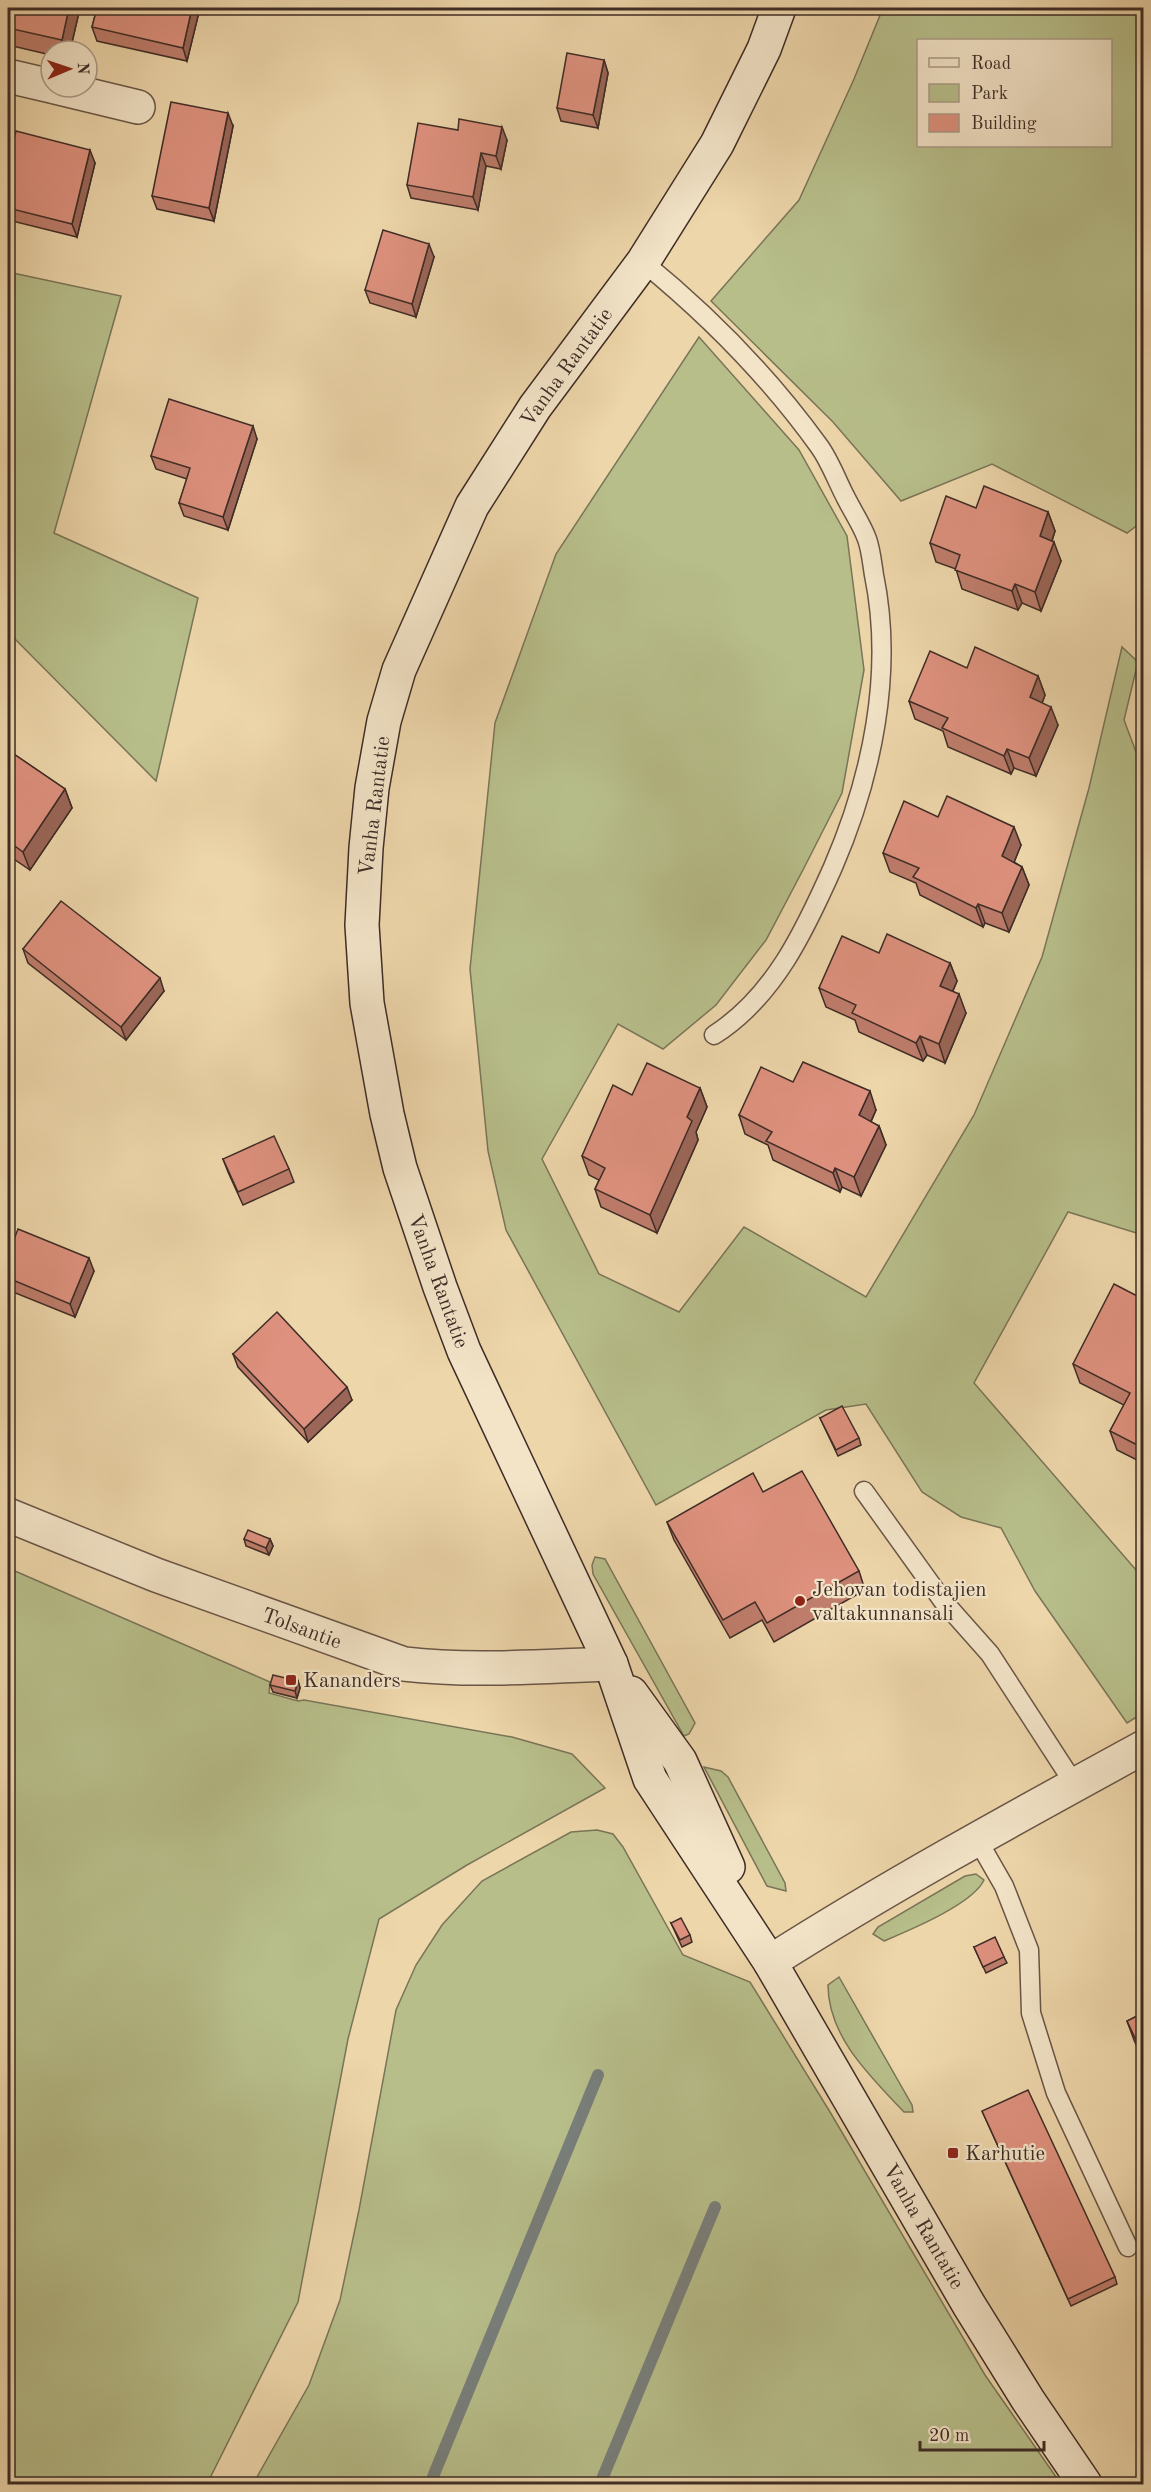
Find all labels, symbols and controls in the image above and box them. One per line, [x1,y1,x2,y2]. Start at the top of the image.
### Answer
north arrow [39,39,99,99]
legend [917,39,1112,147]
text: Road [971,55,1011,73]
text: N [74,62,90,76]
text: Park [971,85,1008,103]
text: Building [971,115,1037,133]
street label: Vanha Rantatie [517,305,617,431]
street label: Vanha Rantatie [356,735,395,877]
street label: Vanha Rantatie [404,1212,472,1351]
place label: Jehovan todistajien valtakunnansali [812,1580,987,1625]
marker: Jehovan todistajien valtakunnansali [793,1594,807,1608]
street label: Tolsantie [259,1605,344,1653]
place label: Kananders [303,1671,401,1692]
marker: Kananders [284,1673,298,1687]
place label: Karhutie [965,2144,1045,2165]
marker: Karhutie [946,2146,960,2160]
street label: Vanha Rantatie [878,2160,967,2293]
scale bar [920,2414,1044,2452]
text: 20 m [929,2427,969,2445]

